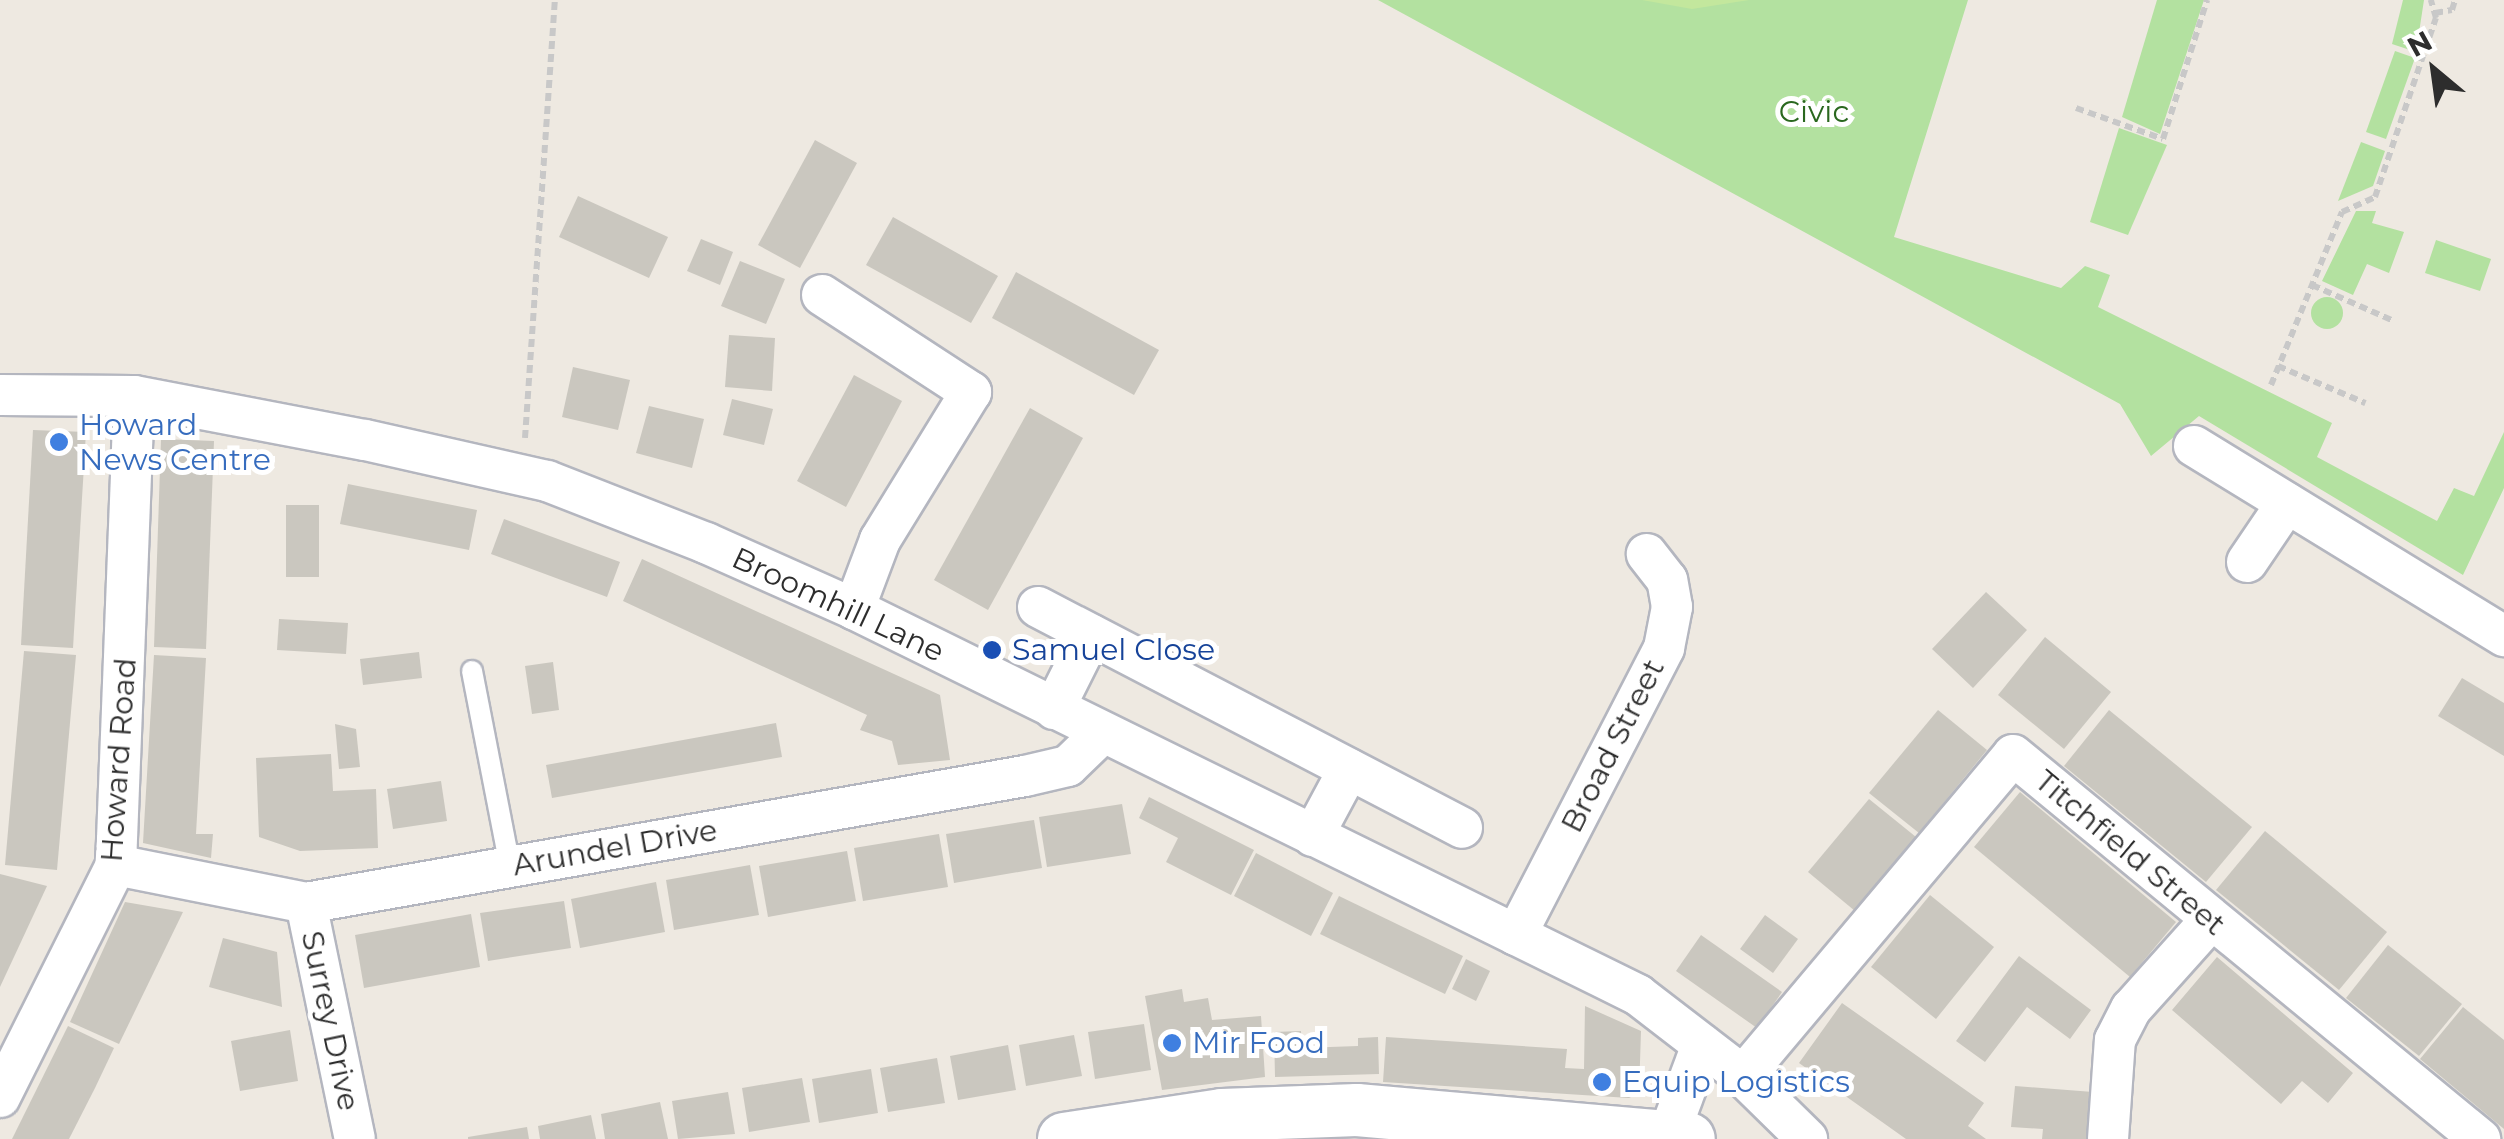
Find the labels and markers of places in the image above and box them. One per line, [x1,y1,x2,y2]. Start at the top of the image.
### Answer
place label: Howard News Centre [79,407,271,478]
marker: Howard News Centre [48,431,70,453]
place label: Samuel Close [1012,632,1215,668]
marker: Samuel Close [981,639,1003,661]
place label: Mir Food [1192,1025,1325,1061]
marker: Mir Food [1161,1032,1183,1054]
place label: Equip Logistics [1622,1064,1850,1100]
marker: Equip Logistics [1591,1071,1613,1093]

